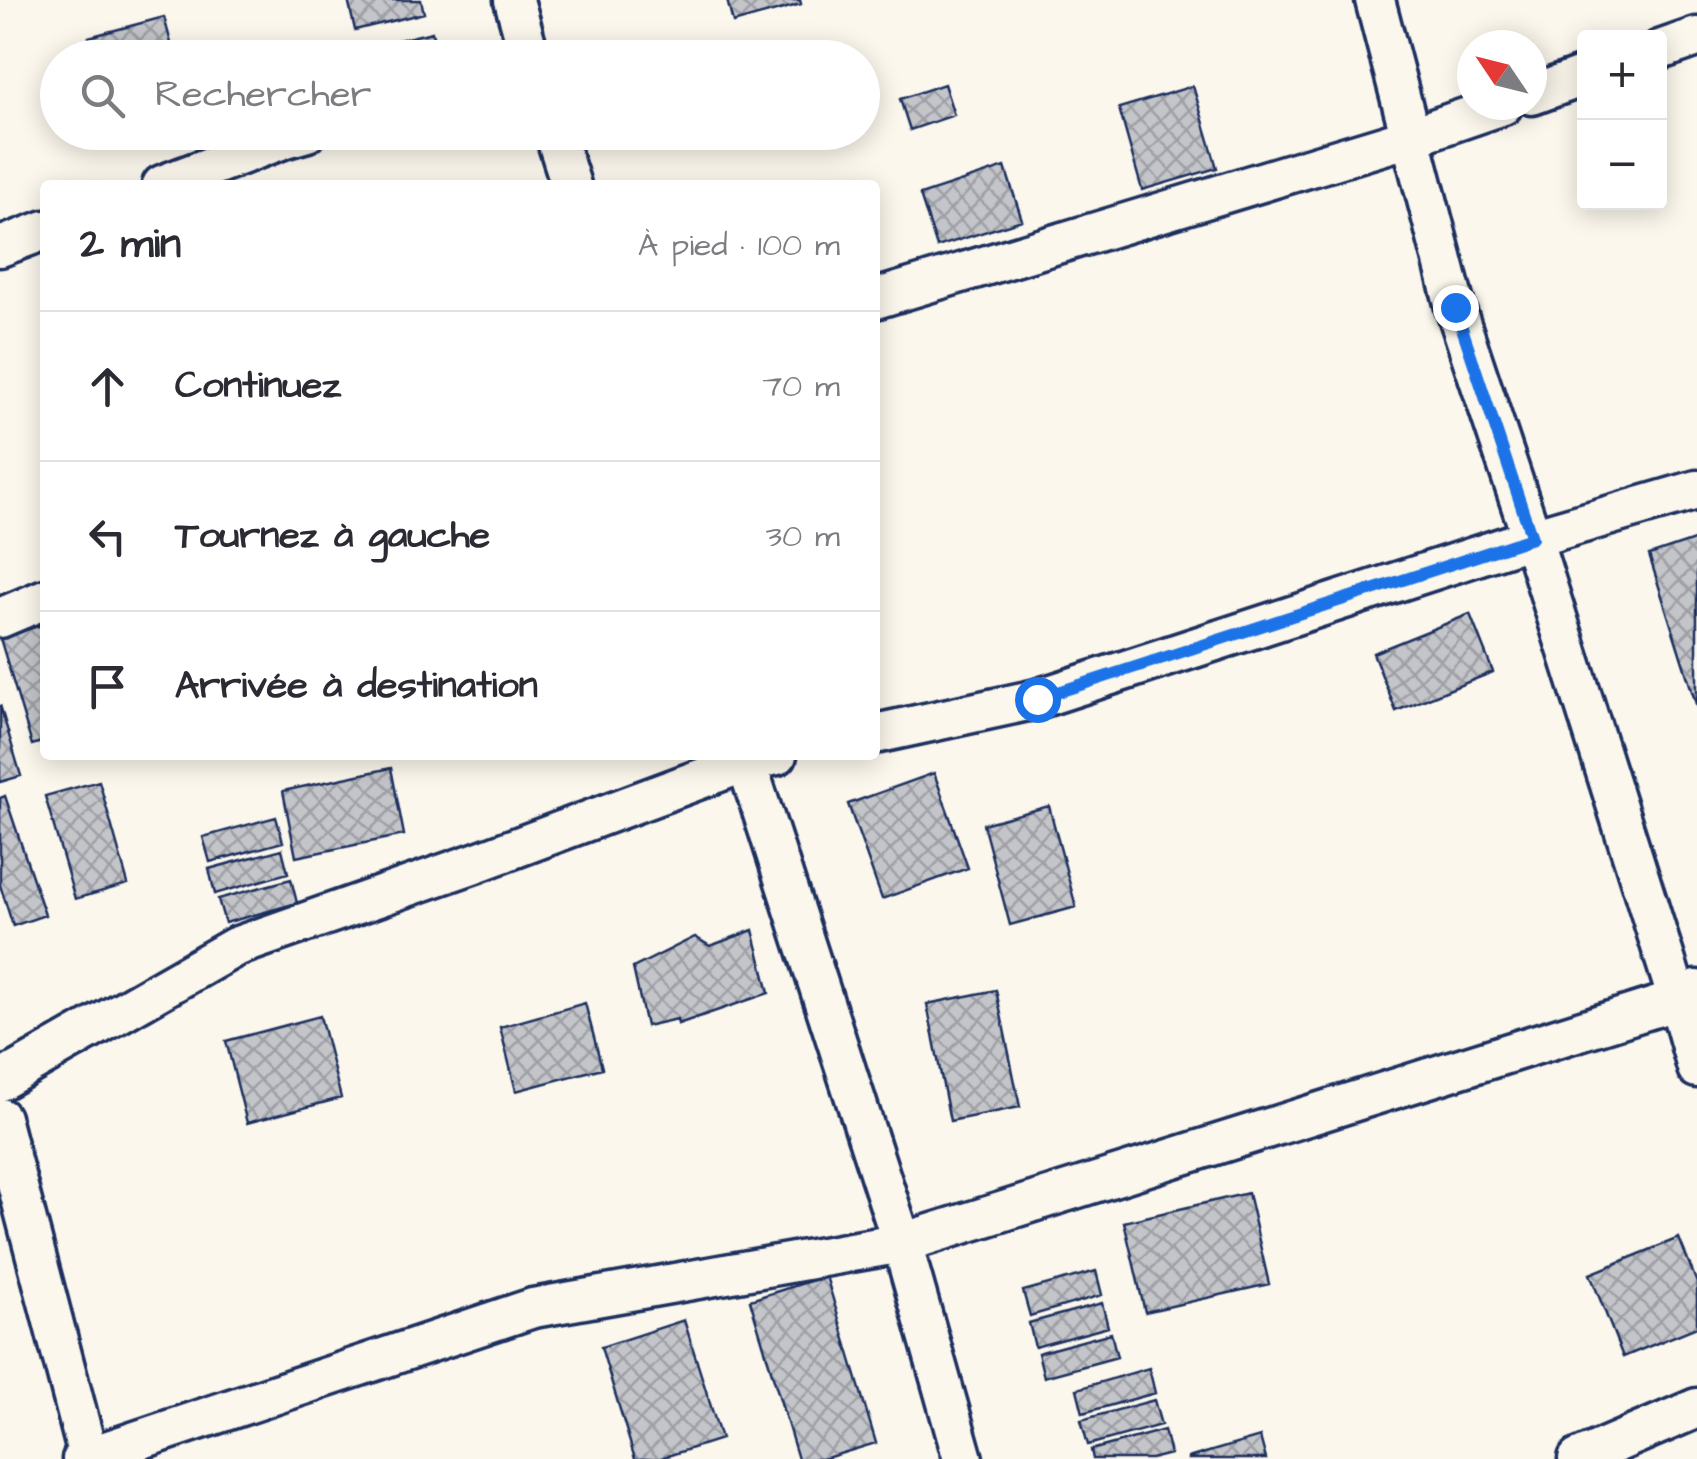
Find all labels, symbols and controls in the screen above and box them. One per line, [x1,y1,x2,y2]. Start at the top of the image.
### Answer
north arrow [1457,30,1547,120]
map controls [1577,30,1667,210]
button: + [1577,30,1667,120]
search box [40,40,880,150]
icon: search [75,68,130,123]
text: Rechercher [155,69,371,121]
button: − [1577,120,1667,210]
text: 2 min [80,216,181,274]
text: À pied · 100 m [638,223,840,268]
route end [1433,285,1479,331]
icon: ahead [80,359,135,414]
text: Continuez [175,360,341,412]
text: 70 m [762,364,840,409]
icon: left [80,509,135,564]
text: Tournez à gauche [175,510,490,562]
text: 30 m [766,514,840,559]
icon: arrive [80,659,135,714]
text: Arrivée à destination [175,660,538,712]
route start [1015,677,1061,723]

